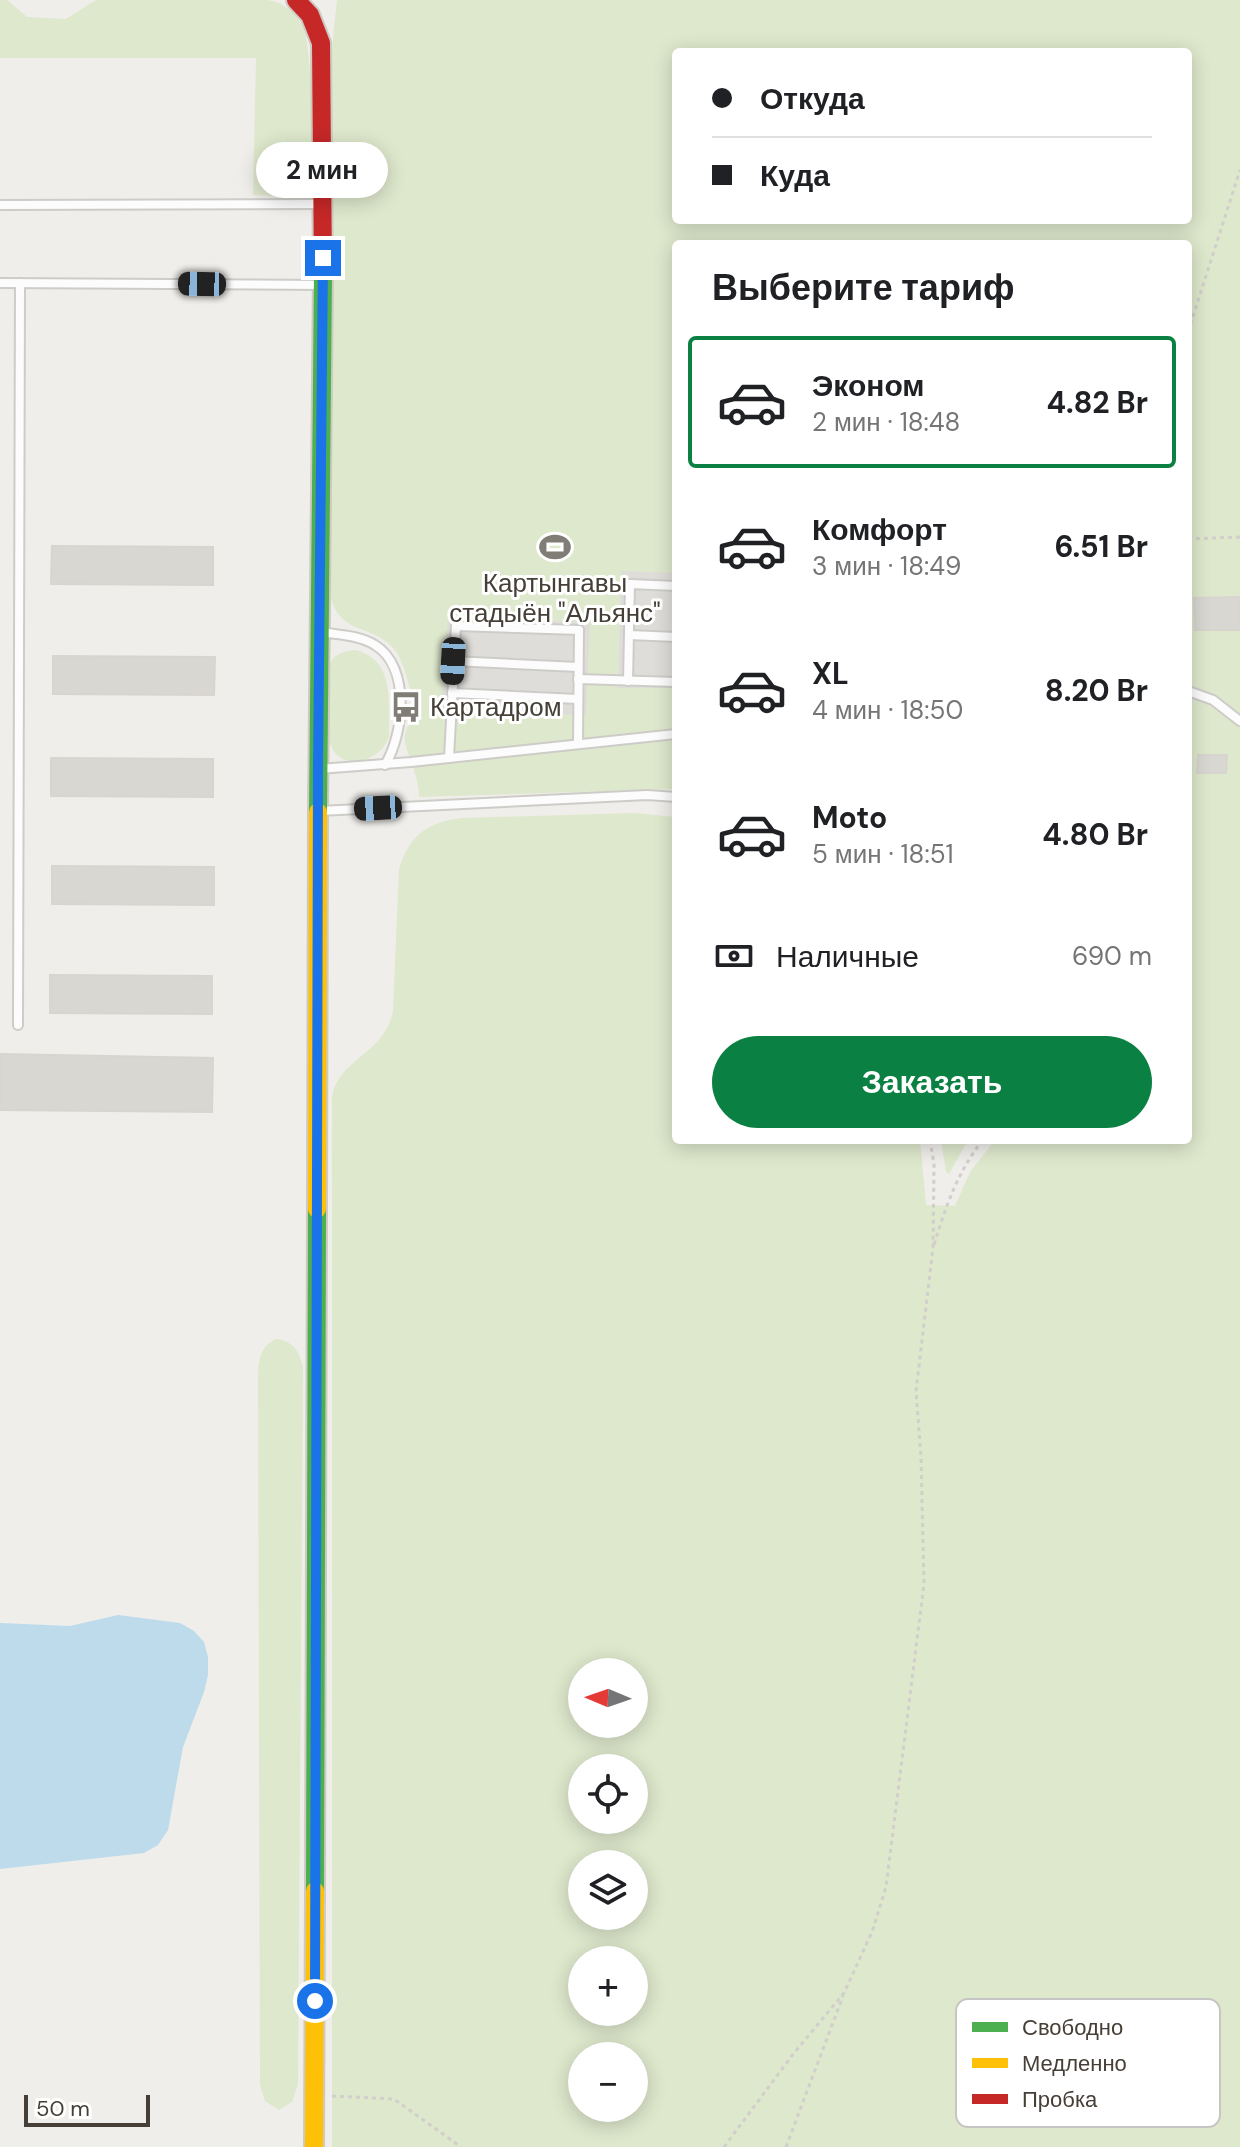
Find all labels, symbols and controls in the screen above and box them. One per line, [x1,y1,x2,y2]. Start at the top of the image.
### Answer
text: Откуда [760,79,865,118]
callout: 2 мин [257,142,389,198]
text: 2 мин [286,153,358,187]
text: Куда [760,156,830,195]
route end [305,240,341,276]
text: Выберите тариф [712,264,1015,311]
car [178,272,226,296]
icon: car [716,366,788,438]
text: Эконом [812,366,925,405]
text: 4.82 Br [1046,383,1148,422]
text: 2 мин · 18:48 [812,405,960,439]
icon: car [716,510,788,582]
text: Комфорт [812,510,947,549]
text: 6.51 Br [1054,527,1148,566]
sports icon: Картынгавы стадыён "Альянс" [538,530,572,564]
text: 3 мин · 18:49 [812,549,961,583]
place label: Картынгавы стадыён "Альянс" [449,566,661,630]
car [440,636,466,686]
icon: car [716,654,788,726]
text: XL [812,654,849,693]
text: 8.20 Br [1045,671,1148,710]
bus stop icon: Картадром [389,690,423,724]
place label: Картадром [430,690,562,724]
text: 4 мин · 18:50 [812,693,963,727]
car [353,795,403,821]
icon: car [716,798,788,870]
text: Moto [812,798,887,837]
text: 4.80 Br [1042,815,1148,854]
text: 5 мин · 18:51 [812,837,954,871]
icon: cash [712,934,756,978]
text: Наличные [776,937,919,976]
text: 690 m [1072,939,1152,973]
button: Заказать [712,1036,1152,1128]
north arrow [568,1658,648,1738]
map controls [568,1658,648,2122]
button: locate [568,1754,648,1834]
button: layers [568,1850,648,1930]
button: + [568,1946,648,2026]
route start [297,1983,333,2019]
legend [956,1999,1220,2127]
text: Свободно [1022,2013,1123,2042]
button: − [568,2042,648,2122]
text: Медленно [1022,2049,1127,2078]
text: Пробка [1022,2085,1098,2114]
scale bar [24,2091,150,2127]
text: 50 m [36,2094,90,2123]

